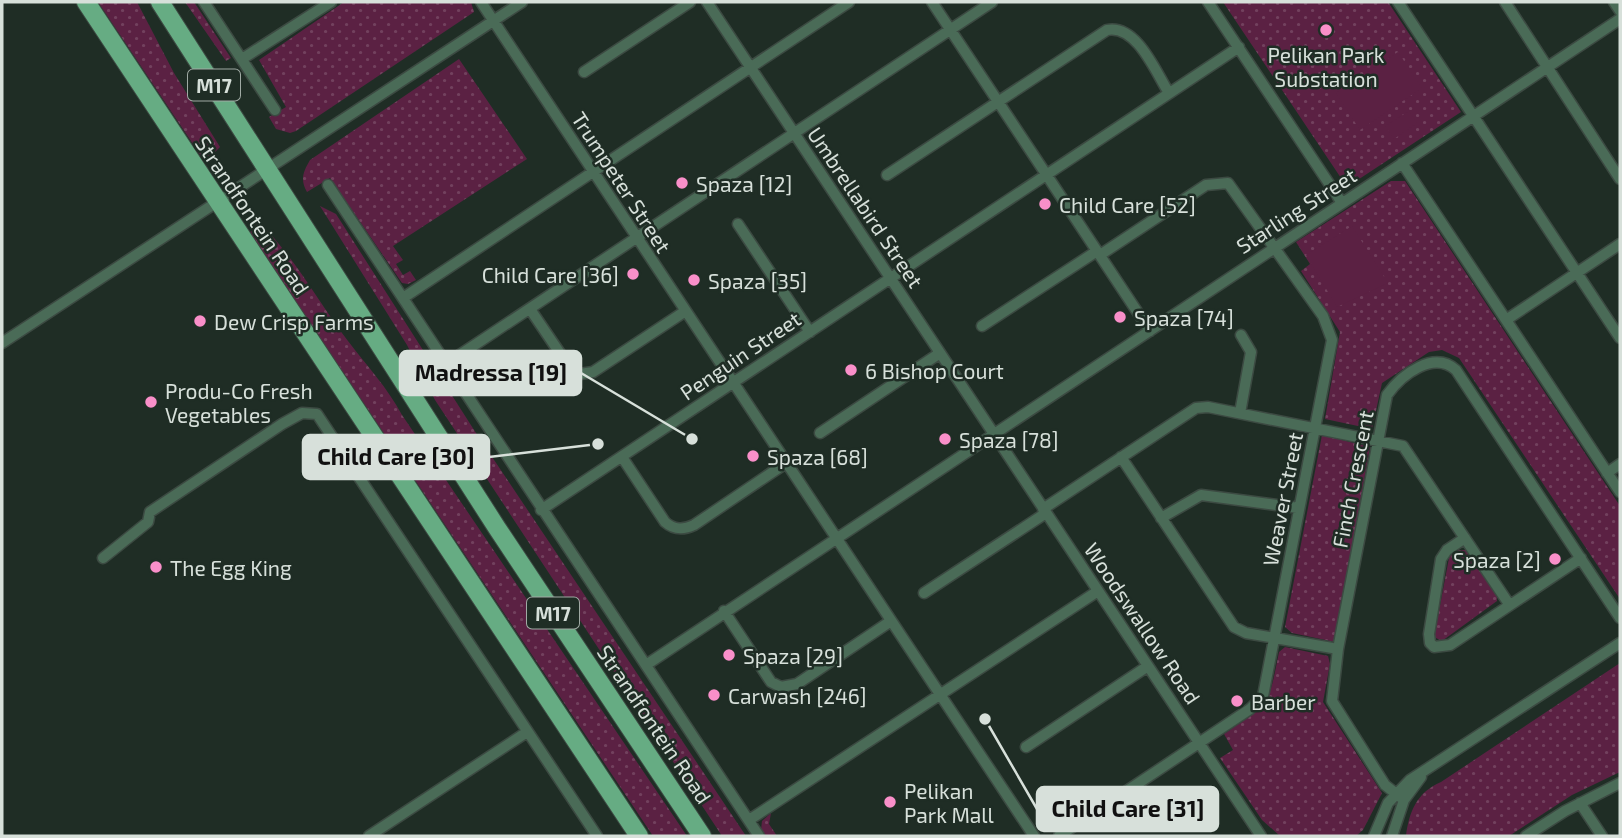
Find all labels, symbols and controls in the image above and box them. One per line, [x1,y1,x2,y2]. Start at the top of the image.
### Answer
marker: Pelikan Park Substation [1318,22,1334,38]
place label: Pelikan Park Substation [1267,42,1385,91]
road number: M17 [188,69,240,100]
street label: Trumpeter Street [567,107,677,257]
street label: Umbrellabird Street [803,122,929,292]
street label: Strandfontein Road [191,131,315,299]
street label: Starling Street [1231,162,1361,258]
place label: Spaza [12] [696,171,792,196]
marker: Spaza [12] [674,175,690,191]
place label: Child Care [52] [1059,192,1196,217]
marker: Child Care [52] [1037,196,1053,212]
place label: Child Care [36] [482,262,619,287]
marker: Child Care [36] [625,266,641,282]
place label: Spaza [35] [708,268,807,293]
marker: Spaza [35] [686,272,702,288]
place label: Spaza [74] [1134,305,1234,330]
street label: Penguin Street [675,306,805,404]
place label: Dew Crisp Farms [214,309,374,334]
marker: Spaza [74] [1112,309,1128,325]
marker: Dew Crisp Farms [192,313,208,329]
callout: Madressa [19] [400,351,581,395]
text: Madressa [19] [415,358,567,386]
place label: 6 Bishop Court [865,358,1004,383]
marker: 6 Bishop Court [843,362,859,378]
place label: Produ-Co Fresh Vegetables [165,378,313,427]
marker: Produ-Co Fresh Vegetables [143,394,159,410]
street label: Finch Crescent [1326,408,1378,550]
place label: Spaza [78] [959,427,1059,452]
street label: Weaver Street [1257,430,1307,568]
marker: Spaza [78] [937,431,953,447]
callout: Child Care [30] [303,435,489,479]
text: Child Care [30] [317,442,475,470]
place label: Spaza [68] [767,444,868,469]
marker: Spaza [68] [745,448,761,464]
street label: Woodswallow Road [1080,538,1206,708]
place label: Spaza [2] [1453,547,1541,572]
marker: Spaza [2] [1547,551,1563,567]
place label: The Egg King [170,555,292,580]
marker: The Egg King [148,559,164,575]
road number: M17 [527,598,579,628]
street label: Strandfontein Road [593,640,717,808]
place label: Spaza [29] [743,643,843,668]
marker: Spaza [29] [721,647,737,663]
place label: Carwash [246] [728,683,867,708]
marker: Carwash [246] [706,687,722,703]
place label: Barber [1251,689,1316,714]
marker: Barber [1229,693,1245,709]
place label: Pelikan Park Mall [904,778,995,827]
callout: Child Care [31] [1037,787,1218,831]
marker: Pelikan Park Mall [882,794,898,810]
text: Child Care [31] [1052,794,1204,822]

